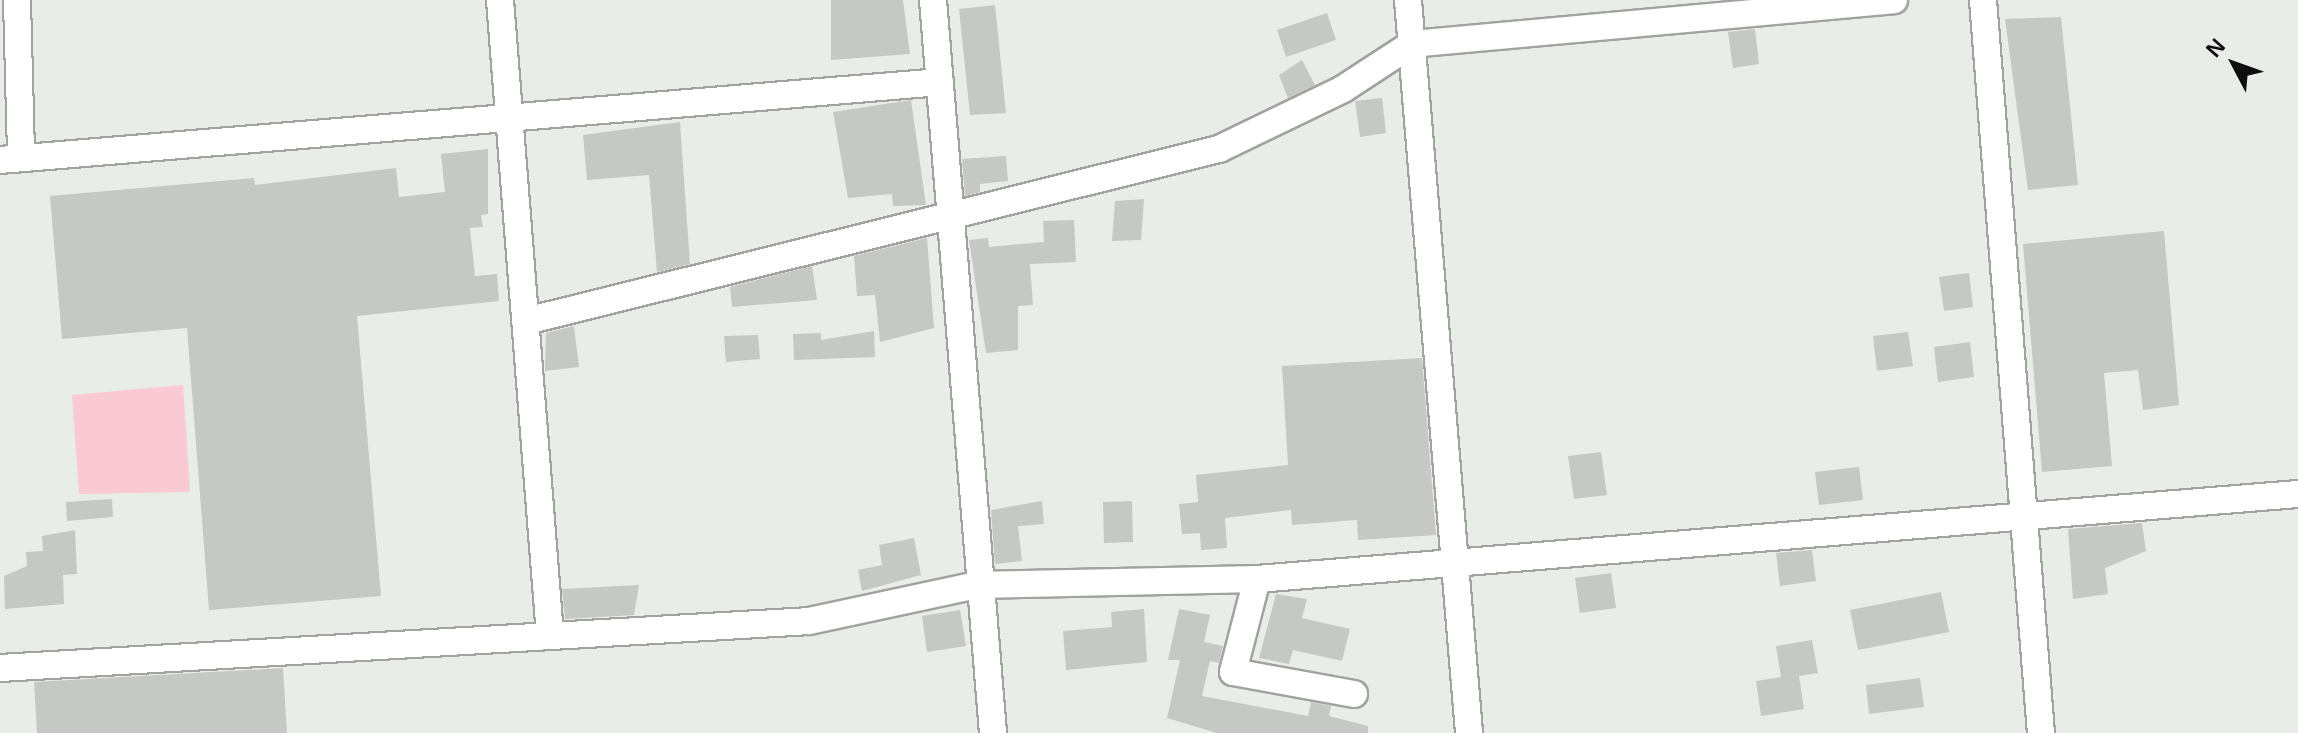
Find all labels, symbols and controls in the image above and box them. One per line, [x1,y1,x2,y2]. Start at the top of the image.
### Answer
north arrow [2194,24,2274,104]
text: N [2201,34,2230,62]

